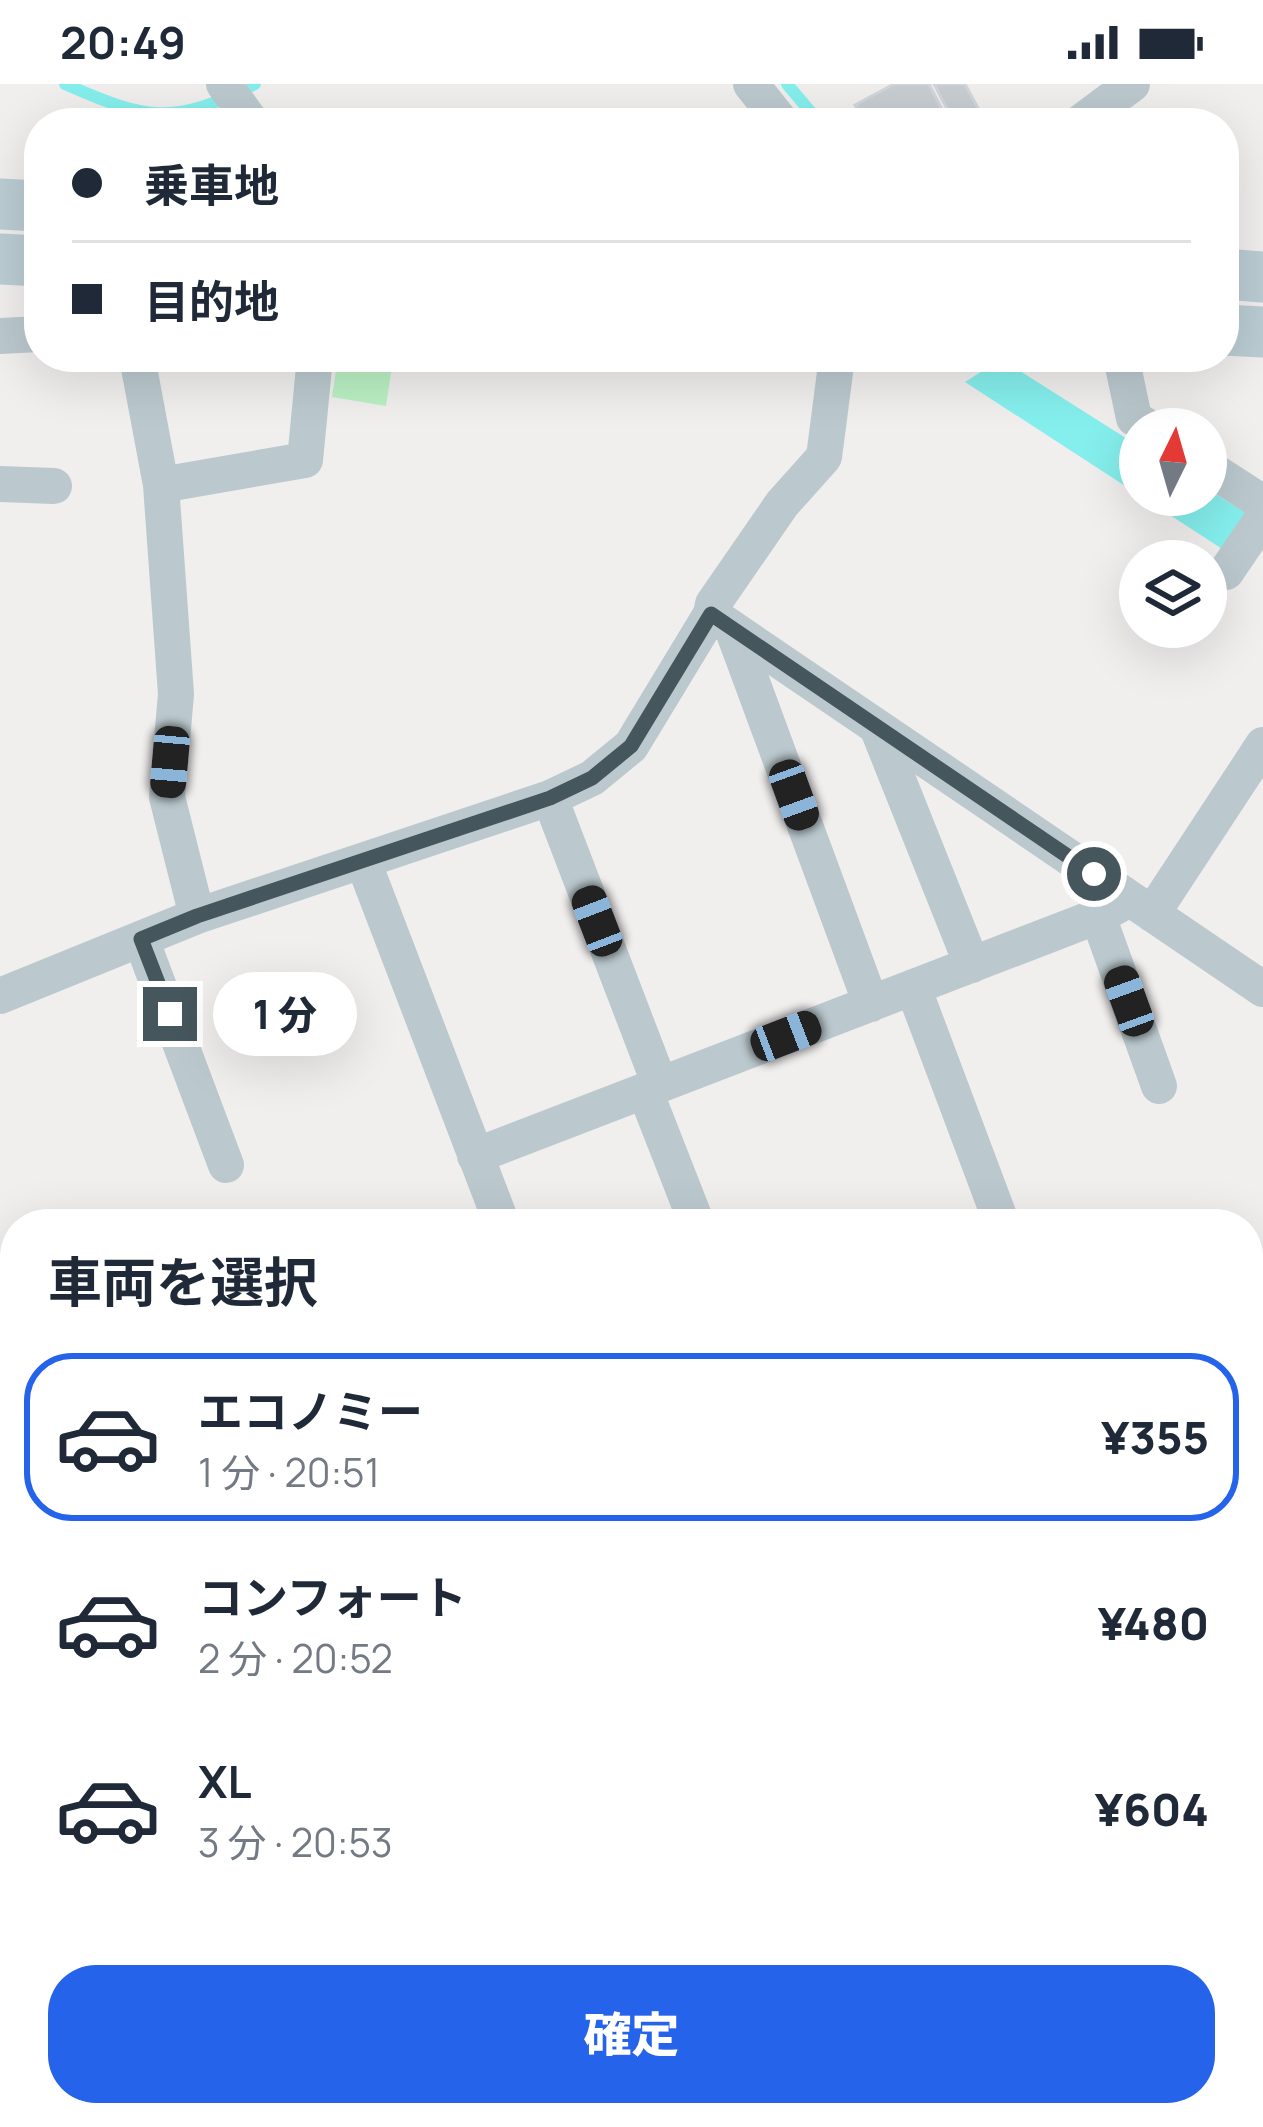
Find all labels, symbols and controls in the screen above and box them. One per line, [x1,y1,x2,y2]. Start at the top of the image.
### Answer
text: 20:49 [60,11,186,73]
text: 乗車地 [144,154,279,216]
text: 目的地 [144,270,279,332]
north arrow [1119,408,1227,516]
map controls [1119,408,1227,648]
button: layers [1119,540,1227,648]
car [149,725,191,799]
car [765,755,823,835]
route start [1067,847,1121,901]
car [567,881,627,961]
car [1100,961,1158,1041]
callout: 1 分 [212,972,356,1056]
route end [143,987,197,1041]
text: 1 分 [253,987,317,1041]
car [746,1006,826,1066]
text: 車両を選択 [48,1244,318,1318]
text: エコノミー [198,1380,423,1442]
icon: car [54,1383,162,1491]
text: ¥355 [1101,1406,1209,1468]
text: 1 分 · 20:51 [198,1445,380,1499]
text: コンフォート [198,1566,467,1628]
icon: car [54,1569,162,1677]
text: ¥480 [1098,1592,1209,1654]
text: 2 分 · 20:52 [198,1631,393,1685]
text: XL [198,1750,252,1812]
icon: car [54,1755,162,1863]
text: ¥604 [1095,1778,1209,1840]
text: 3 分 · 20:53 [198,1815,393,1869]
button: 確定 [48,1965,1215,2103]

